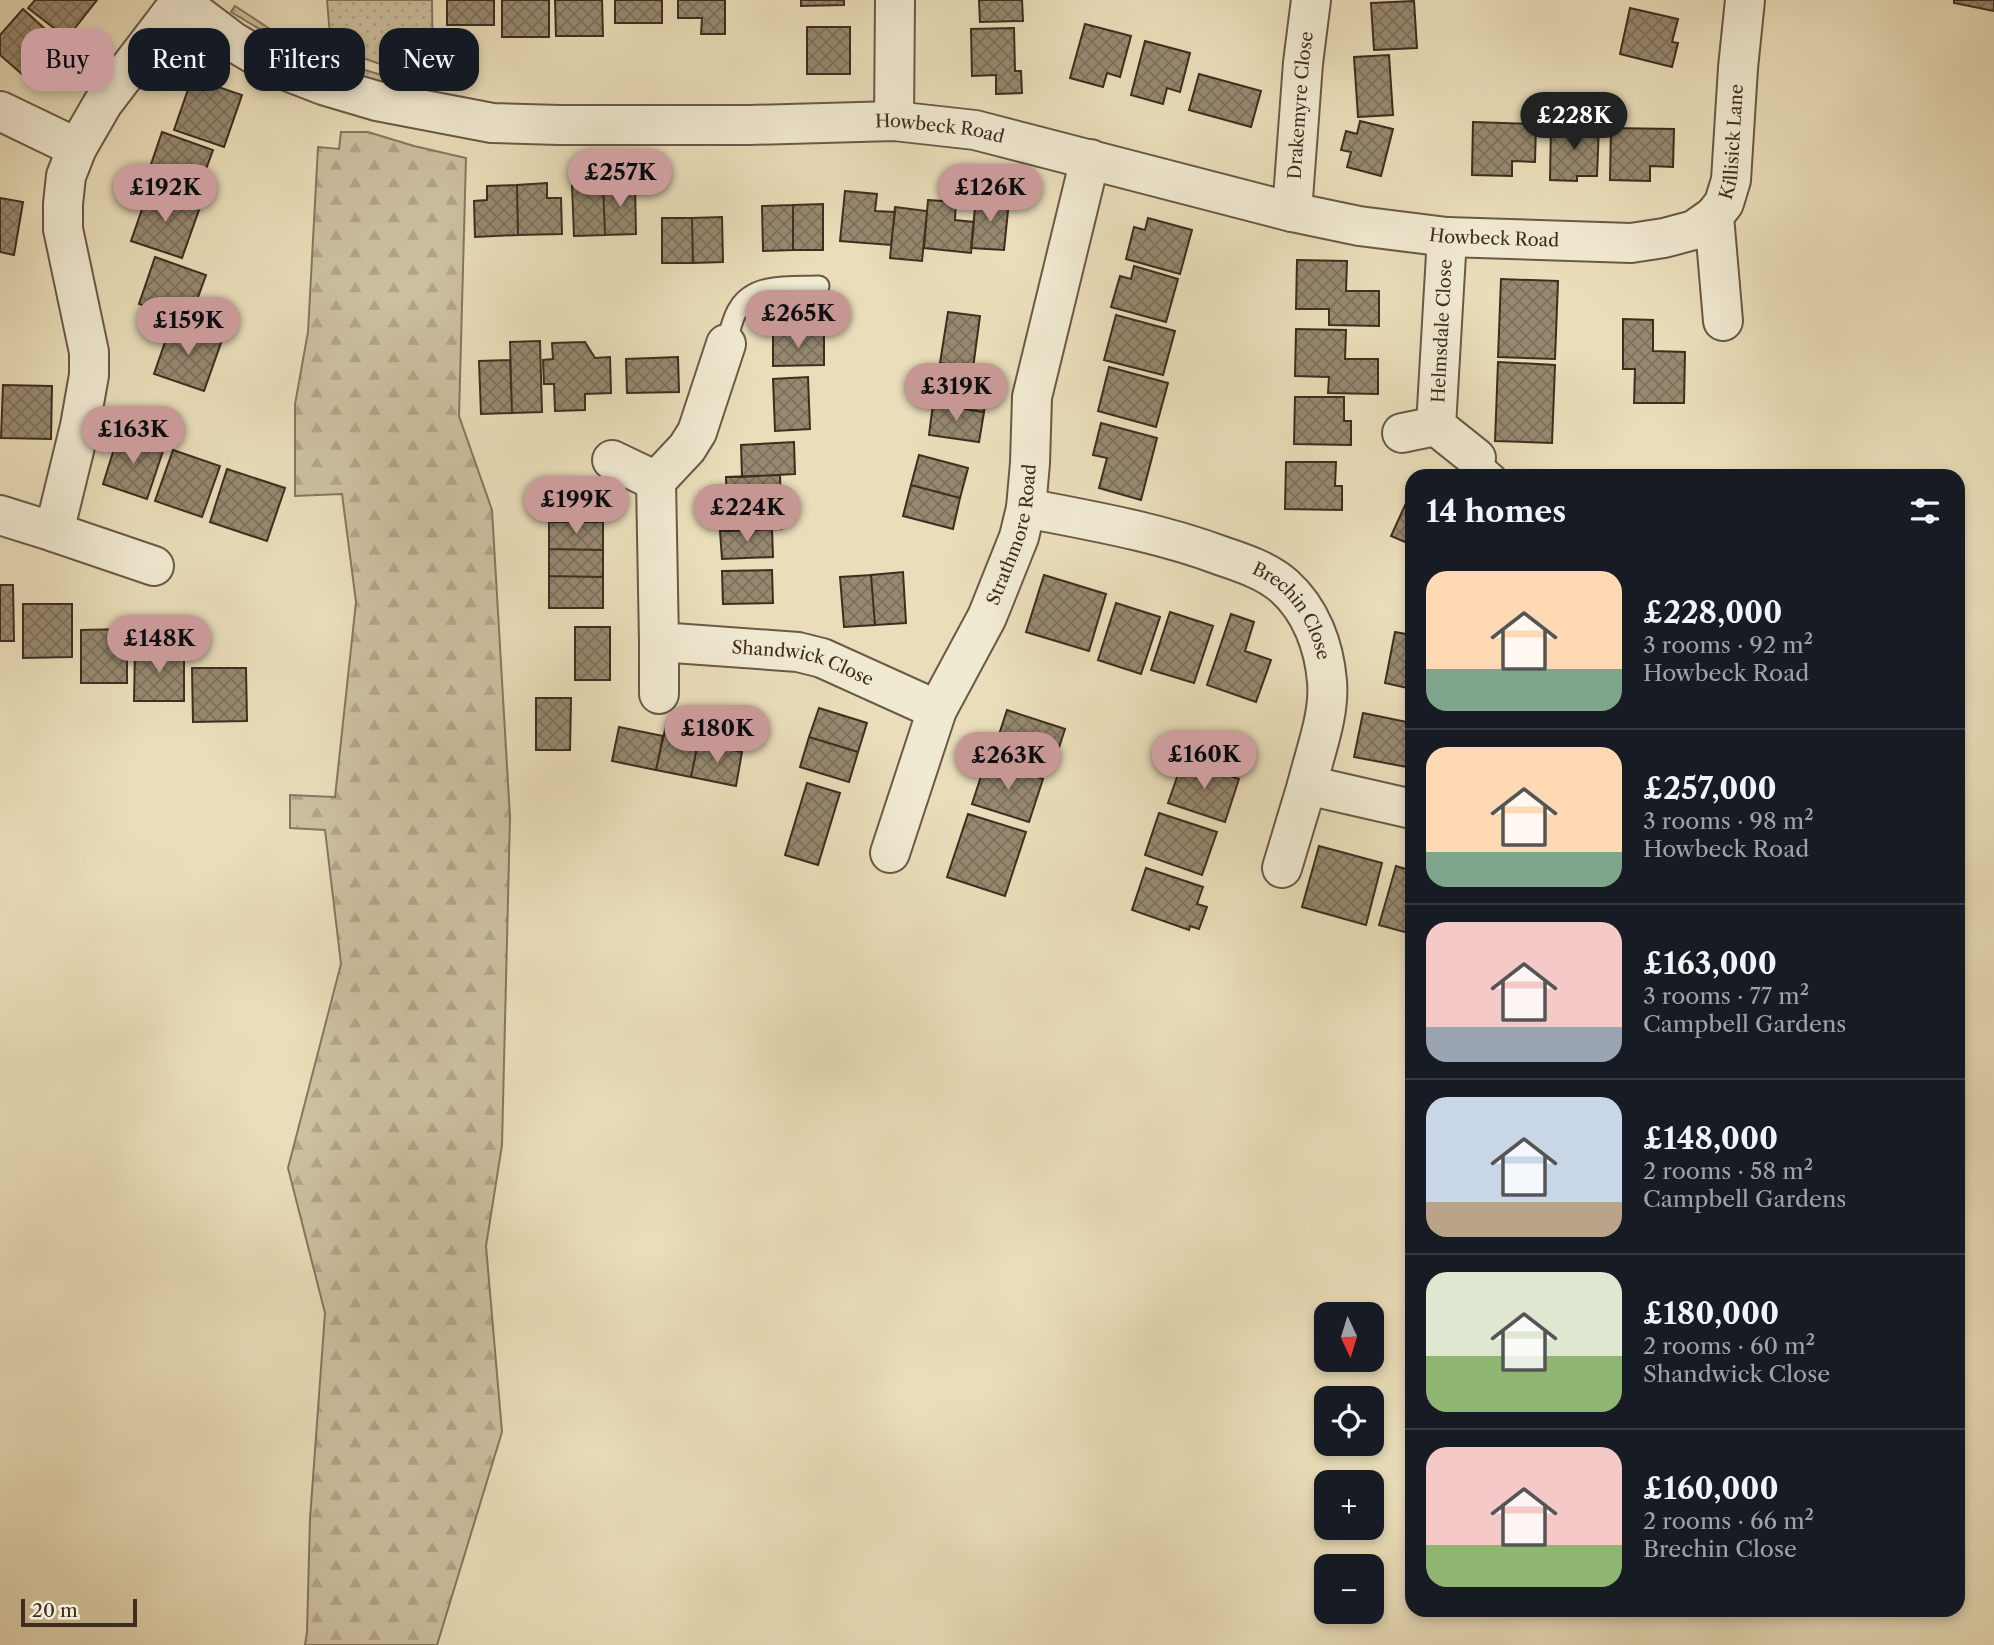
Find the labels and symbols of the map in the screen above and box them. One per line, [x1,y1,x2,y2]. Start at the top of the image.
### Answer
street label: Drakemyre Close [1283,30,1318,180]
street label: Killisick Lane [1715,83,1748,202]
pin: £228K [1525,92,1623,152]
street label: Howbeck Road [875,110,1007,148]
pin: £257K [571,150,669,209]
pin: £192K [116,164,214,224]
pin: £126K [941,164,1039,224]
street label: Howbeck Road [1428,224,1560,252]
street label: Helmsdale Close [1427,259,1457,403]
pin: £265K [749,290,847,350]
pin: £159K [139,298,237,357]
pin: £319K [907,364,1005,423]
pin: £163K [84,406,182,466]
street label: Strathmore Road [982,463,1041,608]
pin: £199K [527,476,625,536]
pin: £224K [698,484,796,544]
street label: Brechin Close [1249,558,1335,662]
pin: £148K [110,616,208,675]
street label: Shandwick Close [731,636,877,691]
pin: £180K [668,706,766,765]
pin: £263K [959,732,1057,792]
pin: £160K [1155,732,1253,791]
north arrow [1314,1302,1384,1372]
scale bar [21,1596,136,1628]

